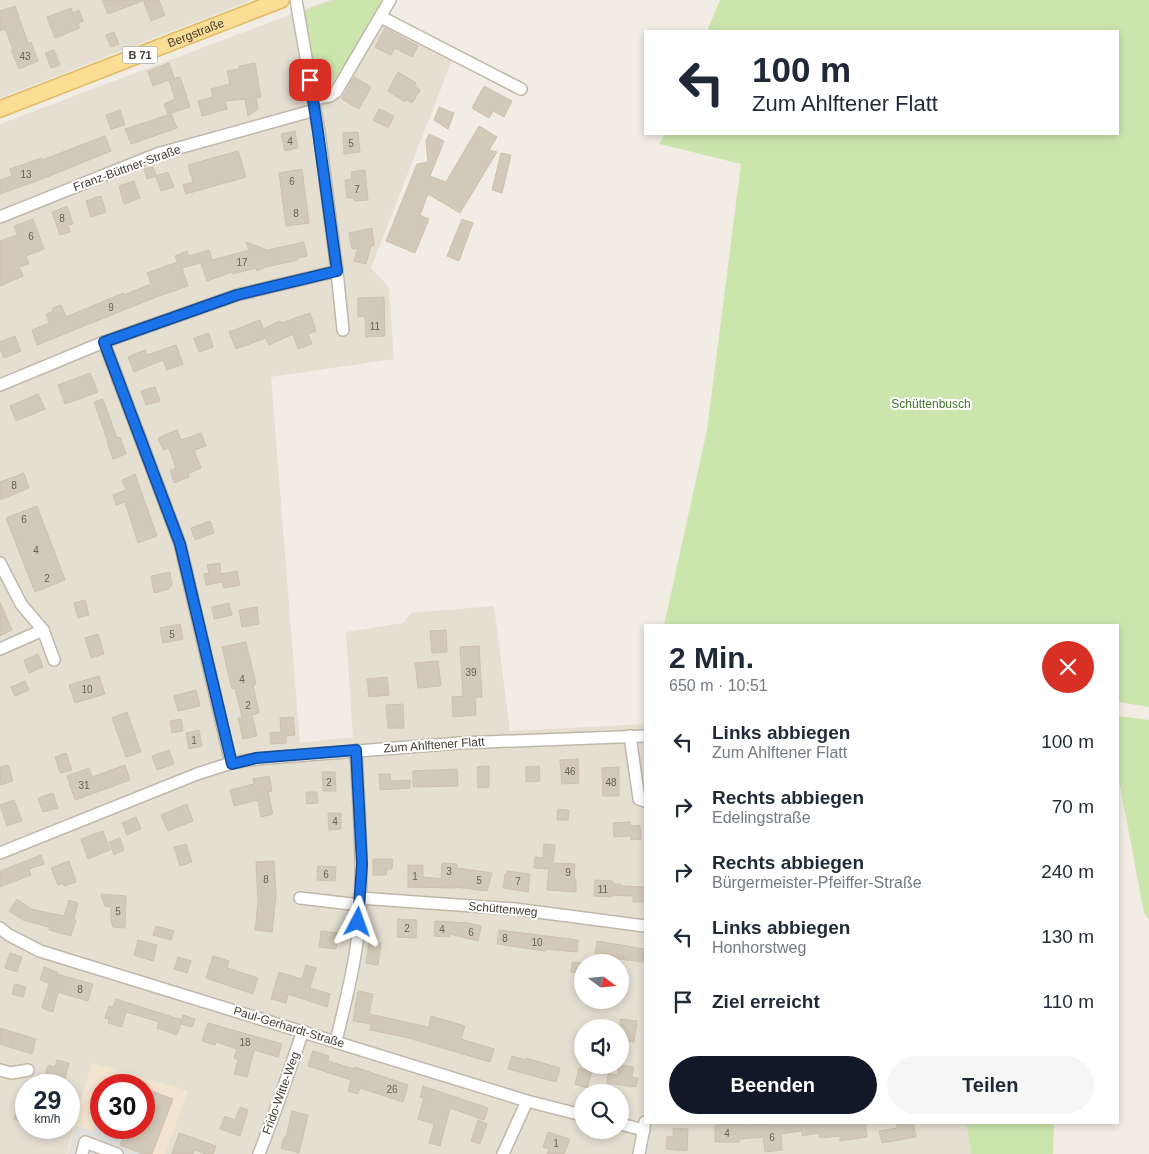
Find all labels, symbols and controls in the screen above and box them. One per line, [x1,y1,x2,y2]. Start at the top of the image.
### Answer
street label: Bergstraße [166,16,226,50]
road number: B 71 [122,46,158,64]
icon: left [669,50,734,115]
text: 100 m [752,50,851,89]
house number: 43 [19,51,31,62]
pin [289,59,331,101]
icon: arrive [296,66,324,94]
text: Zum Ahlftener Flatt [752,91,938,116]
house number: 4 [287,136,293,147]
house number: 5 [348,138,354,149]
street label: Franz-Büttner-Straße [71,142,183,194]
house number: 13 [20,169,32,180]
house number: 6 [289,176,295,187]
house number: 7 [354,184,360,195]
house number: 8 [293,208,299,219]
house number: 8 [59,213,65,224]
house number: 6 [28,231,34,242]
house number: 17 [236,257,248,268]
house number: 9 [108,302,114,313]
house number: 11 [370,321,381,332]
park label: Schüttenbusch [891,397,971,411]
house number: 8 [11,480,17,491]
house number: 6 [21,514,27,525]
house number: 4 [33,545,39,556]
house number: 2 [44,573,50,584]
house number: 5 [169,629,175,640]
text: 2 Min. [669,641,754,674]
button: close [1042,641,1094,693]
house number: 39 [465,667,477,678]
house number: 4 [239,674,245,685]
text: 650 m · 10:51 [669,677,768,694]
house number: 10 [81,684,93,695]
house number: 2 [245,700,251,711]
text: Links abbiegen [712,722,850,743]
icon: left [669,728,697,756]
text: 100 m [1041,731,1094,752]
street label: Zum Ahlftener Flatt [383,734,486,756]
house number: 1 [191,735,197,746]
text: Zum Ahlftener Flatt [712,744,847,761]
house number: 46 [564,766,576,777]
house number: 2 [326,777,332,788]
house number: 48 [605,777,617,788]
house number: 31 [78,780,90,791]
text: Rechts abbiegen [712,787,864,808]
icon: right [669,793,697,821]
text: 70 m [1052,796,1094,817]
text: Edelingstraße [712,809,811,826]
house number: 4 [332,816,338,827]
text: Rechts abbiegen [712,852,864,873]
icon: right [669,858,697,886]
text: 240 m [1041,861,1094,882]
house number: 3 [446,866,452,877]
house number: 9 [565,867,571,878]
house number: 6 [323,869,329,880]
house number: 1 [412,871,418,882]
house number: 8 [263,874,269,885]
text: Bürgermeister-Pfeiffer-Straße [712,874,922,891]
house number: 5 [476,875,482,886]
house number: 7 [515,876,521,887]
house number: 11 [598,884,609,895]
position arrow [331,895,383,947]
street label: Schüttenweg [468,899,538,919]
house number: 5 [115,906,121,917]
text: Links abbiegen [712,917,850,938]
house number: 2 [404,923,410,934]
icon: left [669,923,697,951]
house number: 4 [439,924,445,935]
text: 130 m [1041,926,1094,947]
house number: 6 [468,927,474,938]
house number: 8 [502,933,508,944]
house number: 10 [531,937,543,948]
text: Honhorstweg [712,939,806,956]
north arrow [574,954,629,1009]
map controls [574,954,629,1139]
house number: 8 [77,984,83,995]
icon: arrive [669,988,697,1016]
text: Ziel erreicht [712,991,820,1012]
text: 110 m [1043,991,1094,1012]
street label: Paul-Gerhardt-Straße [232,1003,347,1051]
button: sound [574,1019,629,1074]
house number: 18 [239,1037,251,1048]
street label: Frido-Witte-Weg [260,1050,302,1136]
button: Beenden [669,1056,877,1114]
button: Teilen [887,1056,1094,1114]
speed limit sign: 30 [90,1074,155,1139]
house number: 26 [386,1084,398,1095]
button: search [574,1084,629,1139]
text: 29 [34,1086,61,1114]
text: km/h [34,1112,61,1126]
house number: 4 [724,1128,730,1139]
house number: 6 [769,1132,775,1143]
house number: 1 [553,1138,559,1149]

